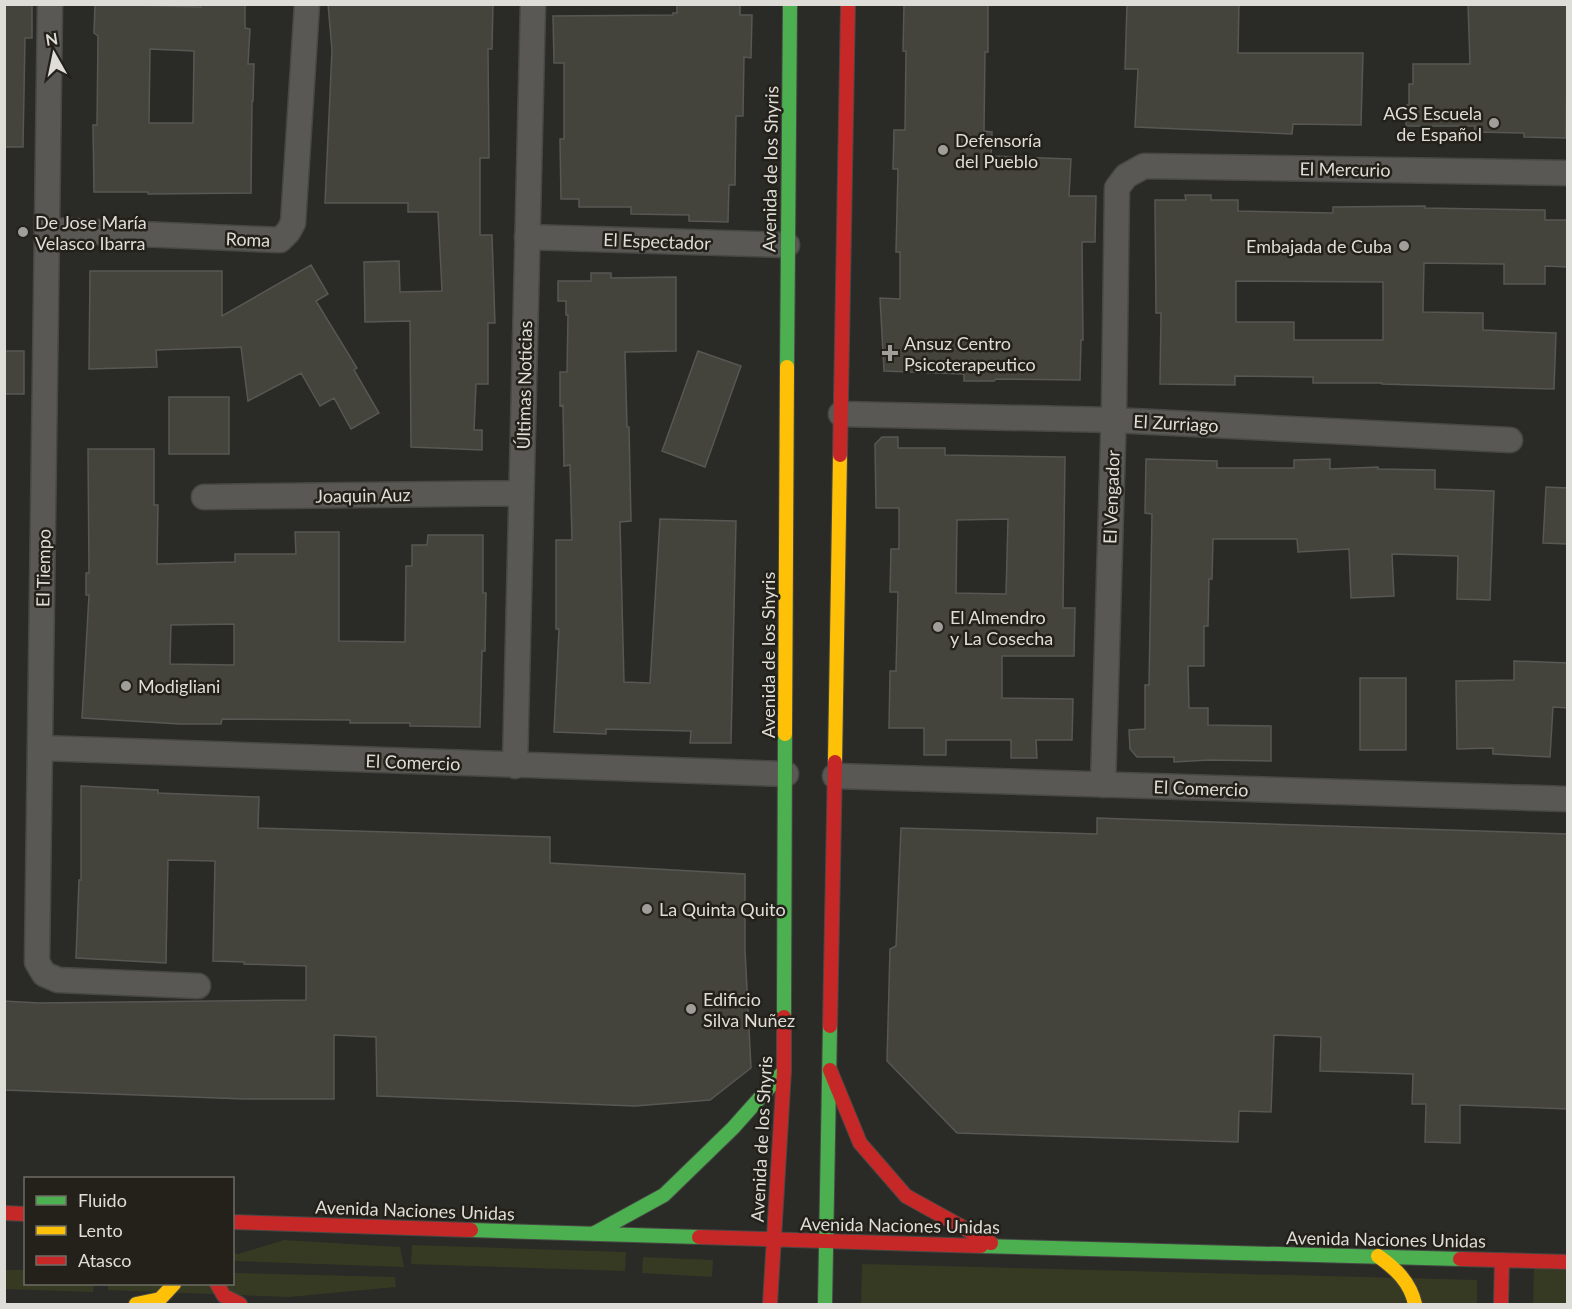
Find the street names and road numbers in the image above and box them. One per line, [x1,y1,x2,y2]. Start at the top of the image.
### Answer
street label: Avenida de los Shyris [758,85,782,252]
street label: El Mercurio [1299,157,1391,181]
street label: Roma [225,227,271,251]
street label: El Espectador [603,228,712,254]
street label: Últimas Noticias [512,320,536,450]
street label: El Zurriago [1133,410,1219,436]
street label: El Vengador [1098,449,1124,544]
street label: Joaquin Auz [315,483,411,507]
street label: El Tiempo [31,529,55,607]
street label: Avenida de los Shyris [757,572,779,738]
street label: El Comercio [365,749,461,775]
street label: El Comercio [1153,775,1249,801]
street label: Avenida de los Shyris [746,1055,776,1223]
street label: Avenida Naciones Unidas [315,1196,515,1224]
street label: Avenida Naciones Unidas [800,1212,1000,1238]
street label: Avenida Naciones Unidas [1286,1226,1486,1252]

